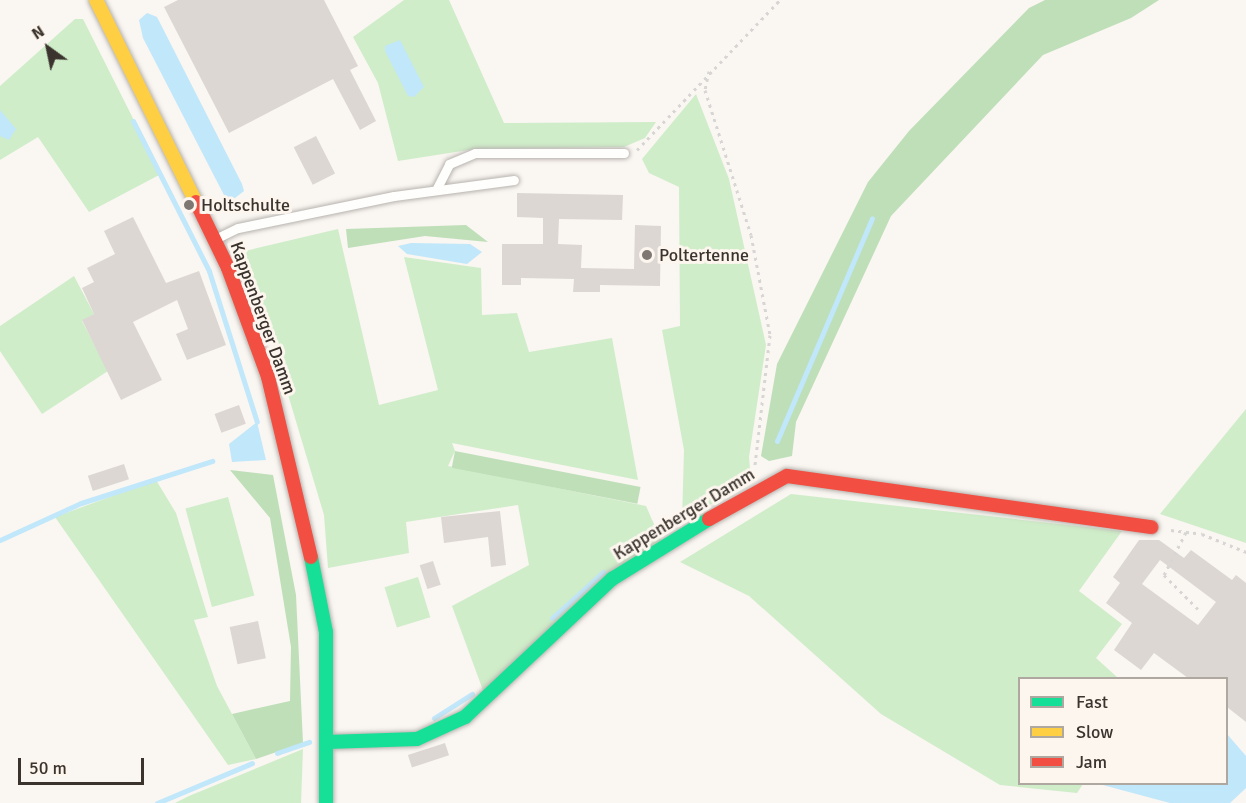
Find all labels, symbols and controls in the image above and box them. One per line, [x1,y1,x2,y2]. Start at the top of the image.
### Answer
north arrow [18,18,78,78]
text: N [28,21,48,44]
place label: Holtschulte [201,194,290,216]
marker: Holtschulte [182,198,196,212]
street label: Kappenberger Damm [225,239,301,397]
place label: Poltertenne [659,244,749,266]
marker: Poltertenne [640,248,654,262]
street label: Kappenberger Damm [609,463,759,565]
legend [1018,677,1228,785]
text: Fast [1076,691,1108,713]
text: Slow [1076,721,1113,743]
scale bar [21,746,147,784]
text: Jam [1076,751,1107,773]
text: 50 m [29,757,67,779]

